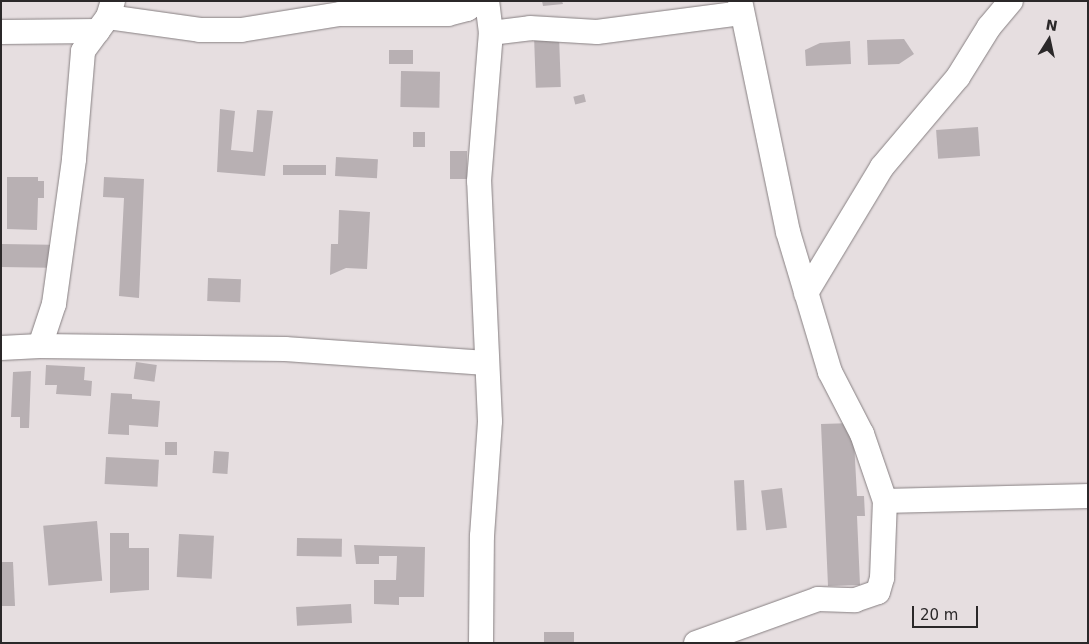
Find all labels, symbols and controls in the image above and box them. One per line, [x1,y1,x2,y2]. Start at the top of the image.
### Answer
north arrow [1024,15,1074,65]
text: N [1044,16,1059,34]
scale bar [914,596,980,628]
text: 20 m [920,606,958,624]

